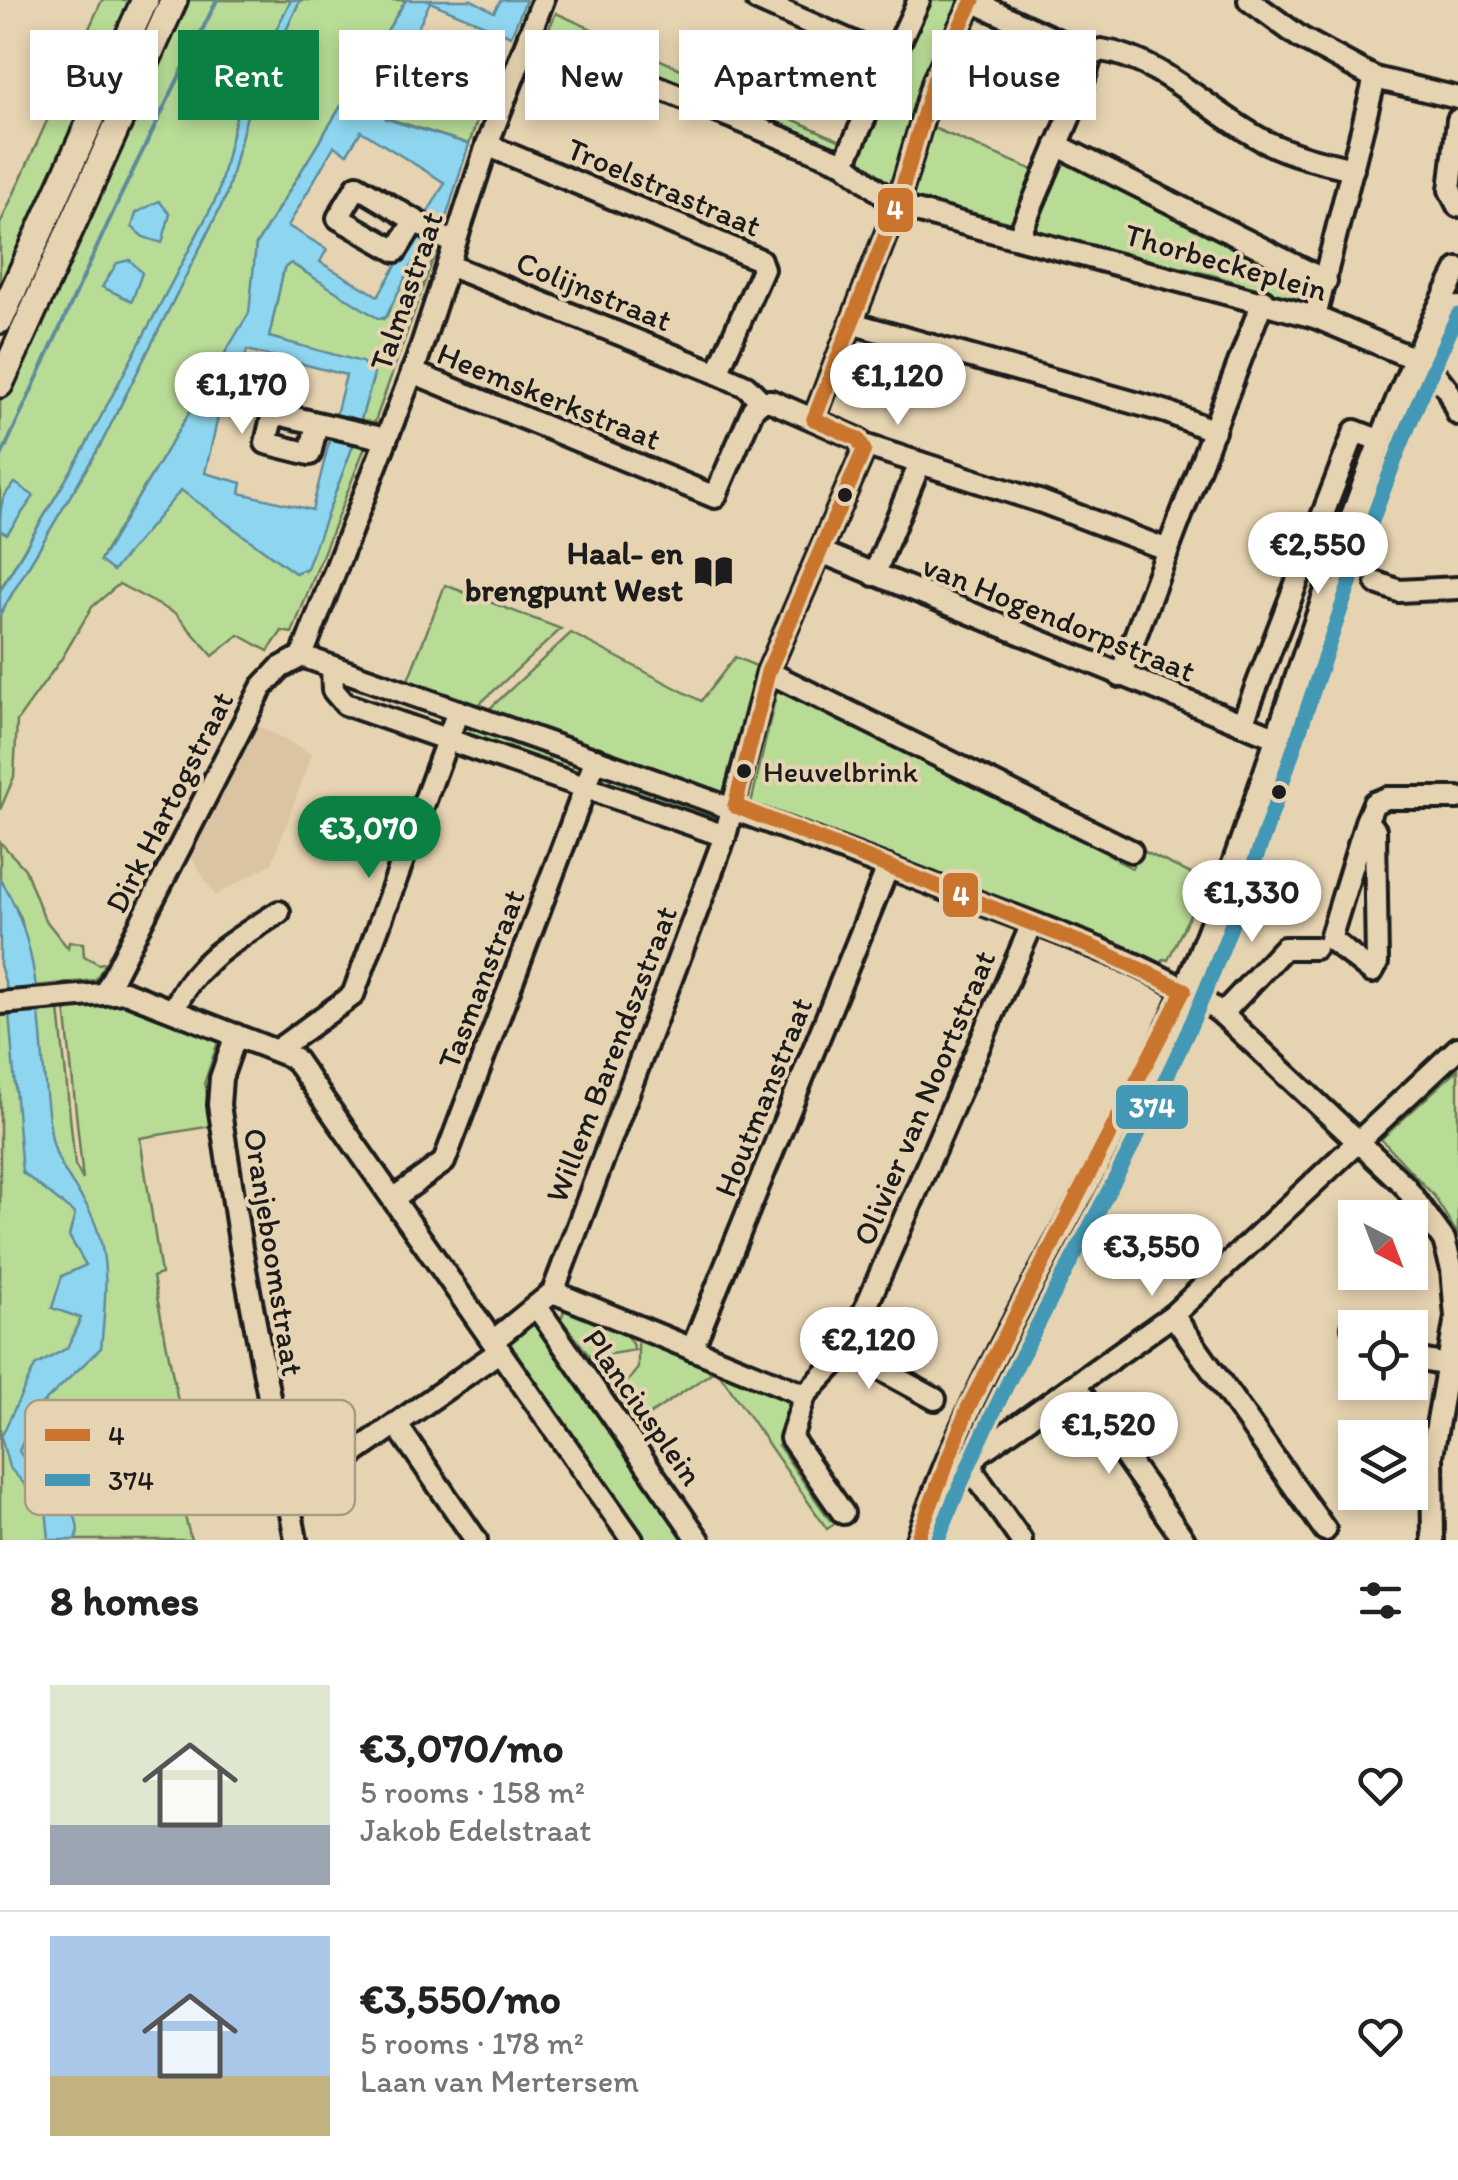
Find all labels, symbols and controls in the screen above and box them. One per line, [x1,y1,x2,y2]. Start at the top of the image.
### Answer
chip: Buy [30,30,158,120]
chip: Rent [178,30,319,120]
chip: Filters [339,30,505,120]
chip: New [525,30,659,120]
chip: Apartment [679,30,912,120]
chip: House [932,30,1096,120]
street label: Troelstrastraat [561,129,767,245]
line badge: 4 [876,186,915,234]
text: 4 [887,192,904,226]
street label: Talmastraat [361,206,451,376]
street label: Thorbeckeplein [1120,215,1332,309]
street label: Colijnstraat [511,243,677,339]
street label: Heemskerkstraat [432,334,666,458]
pin: €1,120 [817,343,979,428]
pin: €1,170 [161,352,323,437]
text: €1,120 [852,356,944,394]
text: €1,170 [196,365,288,403]
unlabelled marker [835,485,855,505]
pin: €2,550 [1237,512,1399,597]
text: €2,550 [1270,525,1366,563]
place label: Haal- en brengpunt West [465,534,684,609]
street label: van Hogendorpstraat [917,546,1201,690]
library icon: Haal- en brengpunt West [692,550,734,592]
street label: Dirk Hartogstraat [97,685,241,919]
place label: Heuvelbrink [763,753,919,790]
marker: Heuvelbrink [734,761,754,781]
unlabelled marker [1269,782,1289,802]
pin: €3,070 [288,796,450,881]
text: €3,070 [320,809,418,847]
pin: €1,330 [1171,860,1333,945]
line badge: 4 [941,871,980,919]
text: €1,330 [1204,873,1300,911]
text: 4 [953,878,970,912]
street label: Tasmanstraat [429,884,533,1074]
street label: Willem Barendszstraat [537,900,685,1208]
street label: Olivier van Noortstraat [845,945,1003,1251]
street label: Houtmanstraat [706,992,820,1202]
line badge: 374 [1114,1083,1190,1131]
text: 374 [1129,1090,1175,1124]
street label: Oranjeboomstraat [236,1125,312,1379]
north arrow [1338,1200,1428,1290]
map controls [1338,1200,1428,1510]
pin: €3,550 [1071,1214,1233,1299]
text: €3,550 [1104,1227,1200,1265]
pin: €2,120 [788,1307,950,1392]
button: locate [1338,1310,1428,1400]
text: €2,120 [822,1320,916,1358]
street label: Planciusplein [575,1321,711,1493]
pin: €1,520 [1028,1392,1190,1477]
legend [25,1400,355,1515]
text: €1,520 [1062,1405,1156,1443]
text: 4 [108,1418,125,1452]
button: layers [1338,1420,1428,1510]
text: 374 [108,1463,154,1497]
icon: filters [1353,1573,1408,1628]
text: 8 homes [50,1575,199,1626]
text: €3,070/mo [360,1722,564,1773]
icon: home [130,1725,250,1845]
icon: heart [1353,1758,1408,1813]
text: 5 rooms · 158 m² [360,1773,585,1811]
text: Jakob Edelstraat [360,1811,591,1849]
text: €3,550/mo [360,1973,561,2024]
icon: home [130,1976,250,2096]
icon: heart [1353,2009,1408,2064]
text: 5 rooms · 178 m² [360,2024,584,2062]
text: Laan van Mertersem [360,2062,639,2100]

